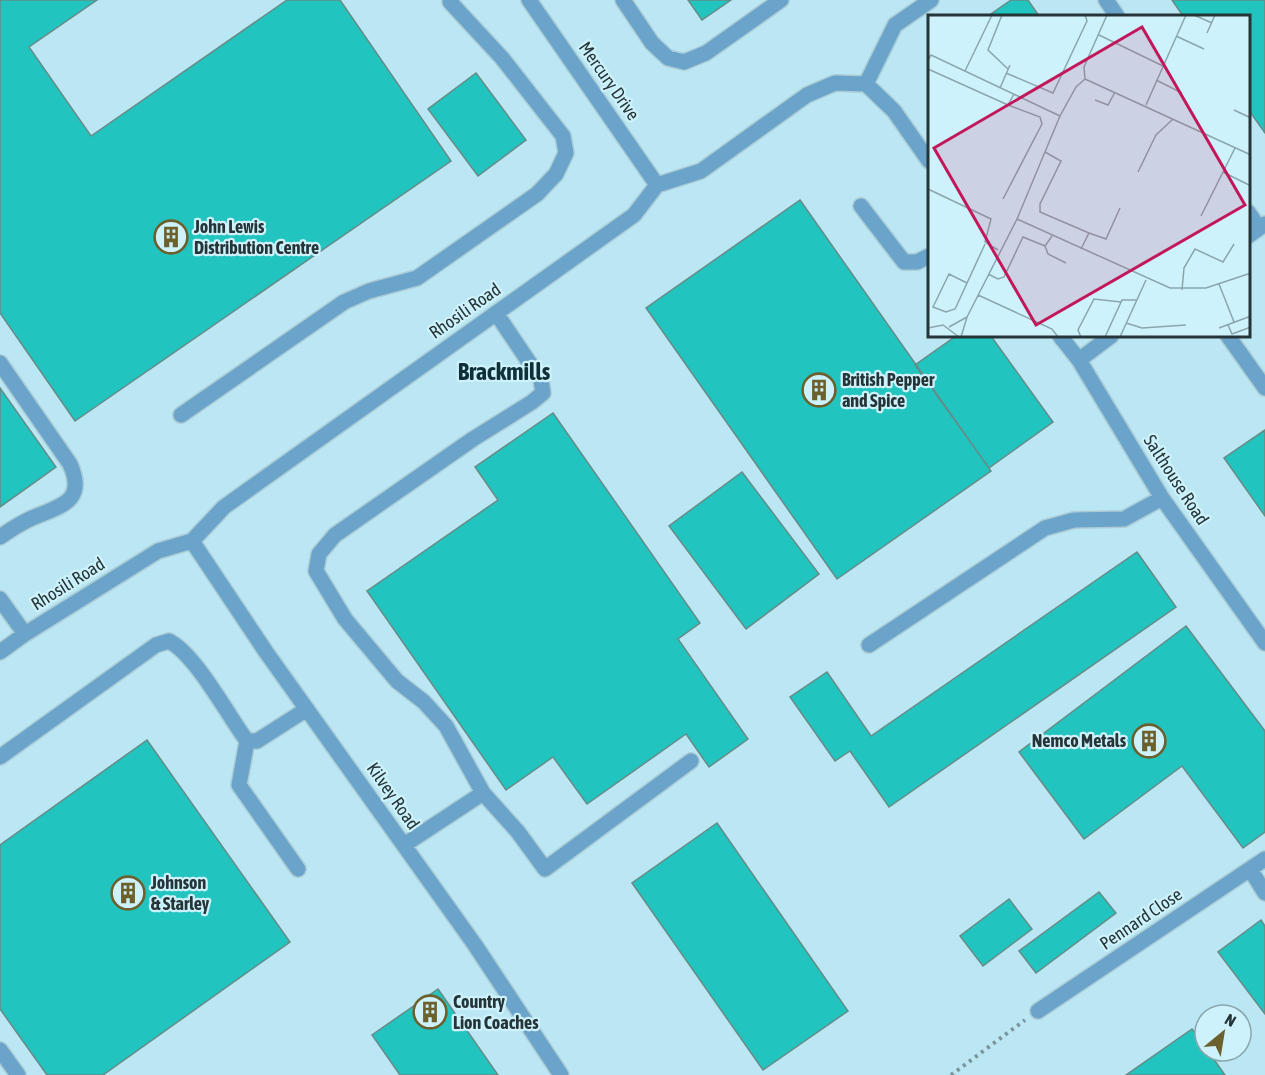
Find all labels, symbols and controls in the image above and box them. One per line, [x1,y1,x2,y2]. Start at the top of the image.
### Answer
inset map [928,15,1250,338]
street label: Mercury Drive [575,37,644,124]
place label: John Lewis Distribution Centre [193,216,319,258]
building icon: John Lewis Distribution Centre [153,219,189,255]
street label: Rhosili Road [425,278,504,343]
district label: Brackmills [458,358,551,385]
place label: British Pepper and Spice [842,369,935,411]
building icon: British Pepper and Spice [801,372,837,408]
street label: Salthouse Road [1140,431,1213,529]
street label: Rhosili Road [27,553,108,614]
building icon: Nemco Metals [1131,723,1167,759]
place label: Nemco Metals [1032,730,1127,751]
street label: Kilvey Road [363,758,424,833]
place label: Johnson & Starley [150,872,210,914]
building icon: Johnson & Starley [110,875,146,911]
street label: Pennard Close [1096,883,1186,954]
place label: Country Lion Coaches [453,991,539,1033]
building icon: Country Lion Coaches [412,994,448,1030]
north arrow [1193,1003,1253,1063]
text: N [1222,1010,1239,1030]

